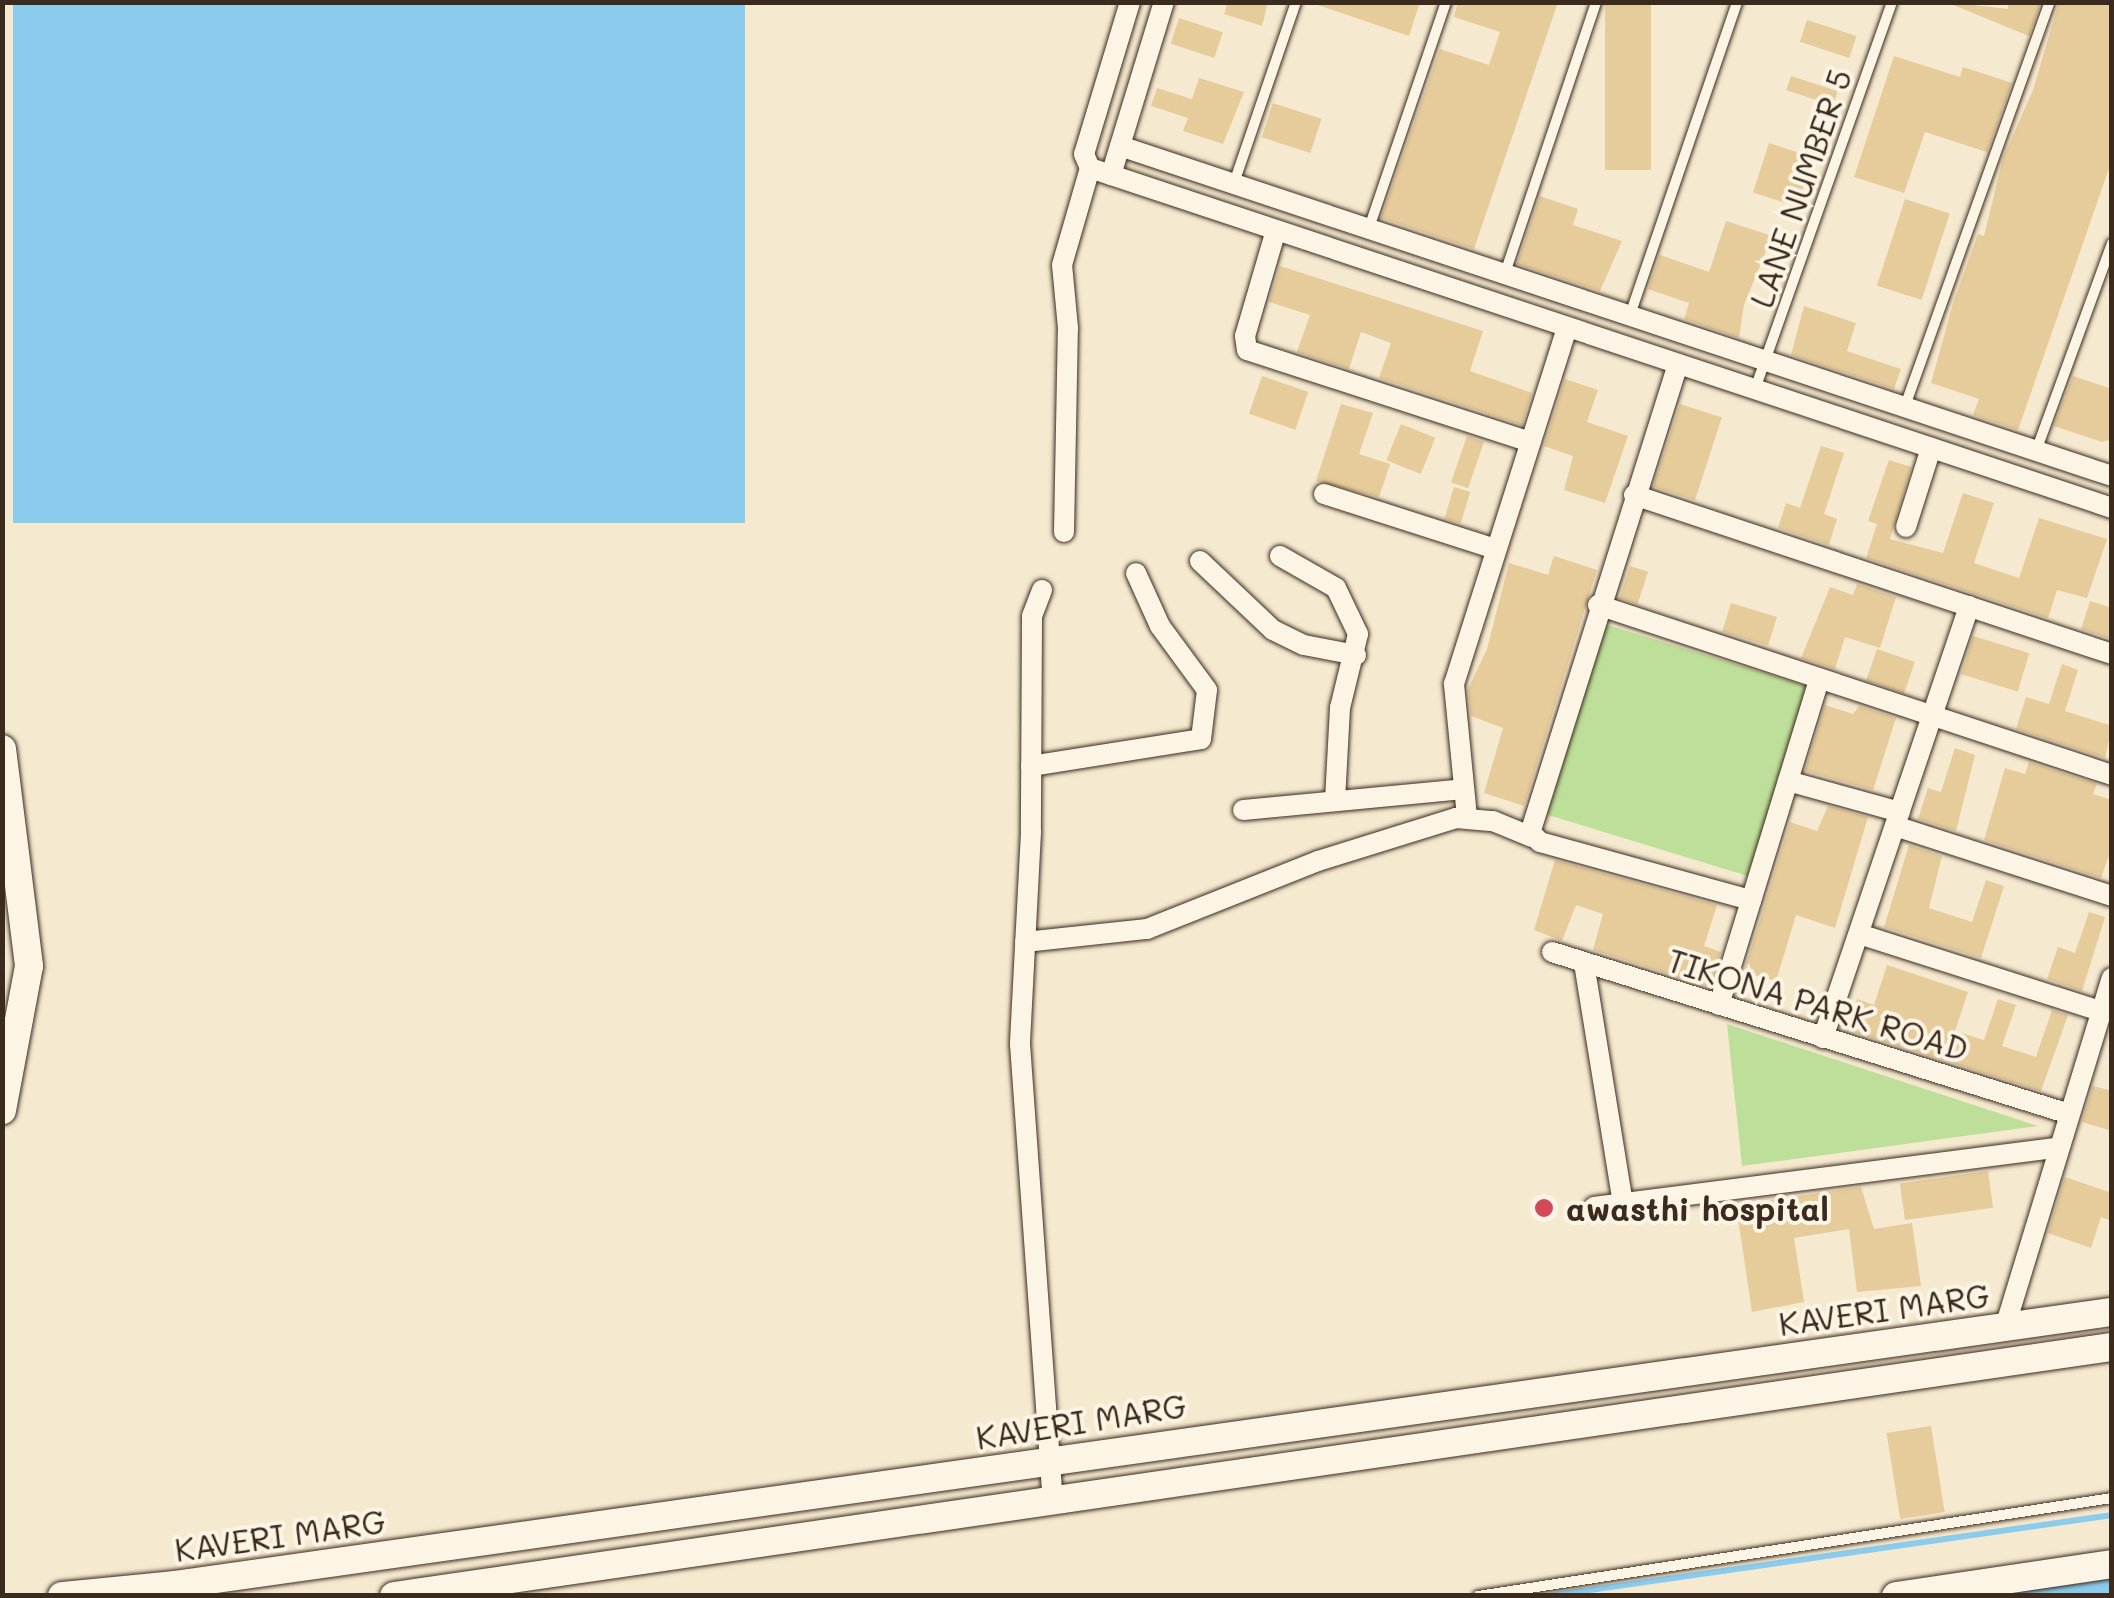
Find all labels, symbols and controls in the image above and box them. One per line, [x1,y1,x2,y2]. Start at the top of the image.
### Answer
street label: LANE NUMBER 5 [1741,64,1859,312]
street label: TIKONA PARK ROAD [1663,940,1973,1068]
place label: awasthi hospital [1566,1189,1829,1227]
marker: awasthi hospital [1531,1195,1557,1221]
street label: KAVERI MARG [1776,1275,1992,1343]
street label: KAVERI MARG [973,1385,1189,1457]
street label: KAVERI MARG [172,1501,388,1569]

